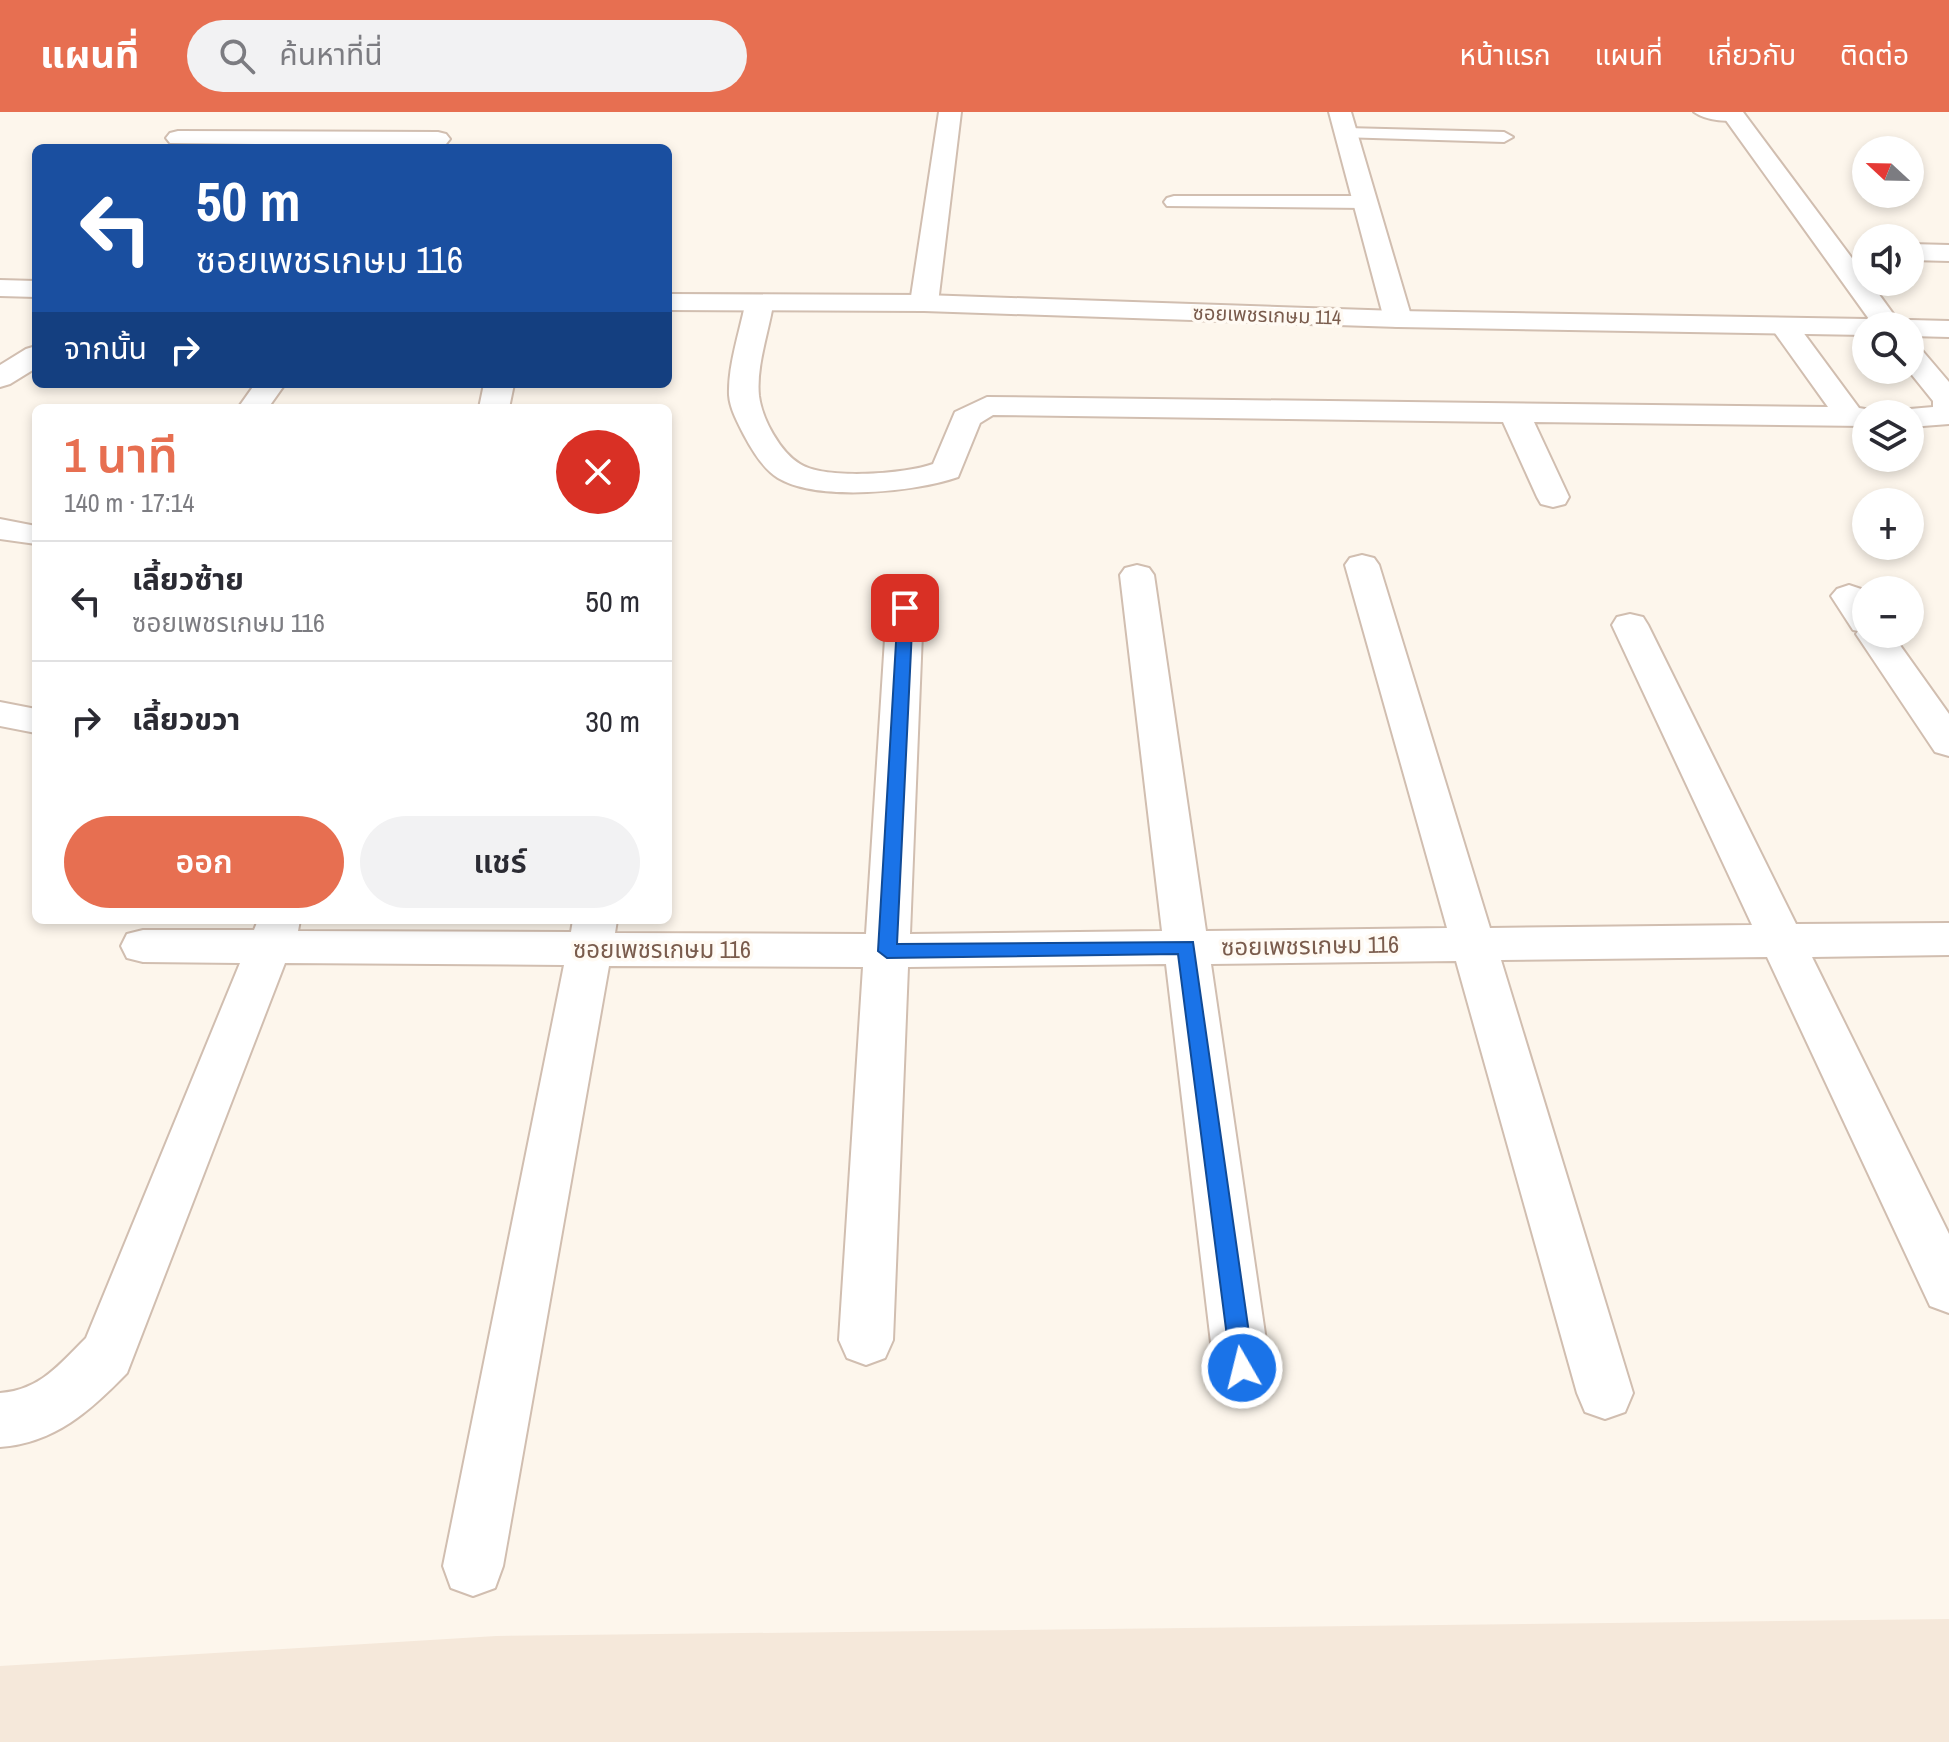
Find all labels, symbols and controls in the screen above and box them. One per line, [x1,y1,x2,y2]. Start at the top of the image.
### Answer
search box [187,20,747,92]
text: แผนที่ [40,29,139,80]
icon: search [215,34,259,78]
text: ค้นหาที่นี่ [279,34,383,74]
text: หน้าแรก [1460,36,1551,74]
text: แผนที่ [1595,36,1663,74]
text: เกี่ยวกับ [1707,36,1796,74]
text: ติดต่อ [1840,36,1909,74]
north arrow [1852,136,1924,208]
map controls [1852,136,1924,648]
text: 50 m [196,163,301,238]
icon: left [64,176,168,280]
button: sound [1852,224,1924,296]
text: ซอยเพชรเกษม 116 [196,236,463,284]
street label: ซอยเพชรเกษม 114 [1192,298,1342,331]
button: search [1852,312,1924,384]
text: จากนั้น [64,328,147,368]
icon: right [163,328,207,372]
button: layers [1852,400,1924,472]
text: 1 นาที [64,422,178,487]
button: close [556,430,640,514]
text: 140 m · 17:14 [64,485,194,520]
button: + [1852,488,1924,560]
text: เลี้ยวซ้าย [132,559,244,599]
pin [871,574,939,642]
button: − [1852,576,1924,648]
icon: left [64,579,108,623]
text: 50 m [585,581,640,621]
icon: arrive [883,586,927,630]
text: ซอยเพชรเกษม 116 [132,605,325,640]
icon: right [64,699,108,743]
text: เลี้ยวขวา [132,699,240,739]
text: 30 m [585,701,640,741]
button: ออก [64,816,344,908]
button: แชร์ [360,816,640,908]
street label: ซอยเพชรเกษม 116 [1221,927,1399,963]
street label: ซอยเพชรเกษม 116 [573,933,751,965]
position arrow [1200,1326,1284,1410]

